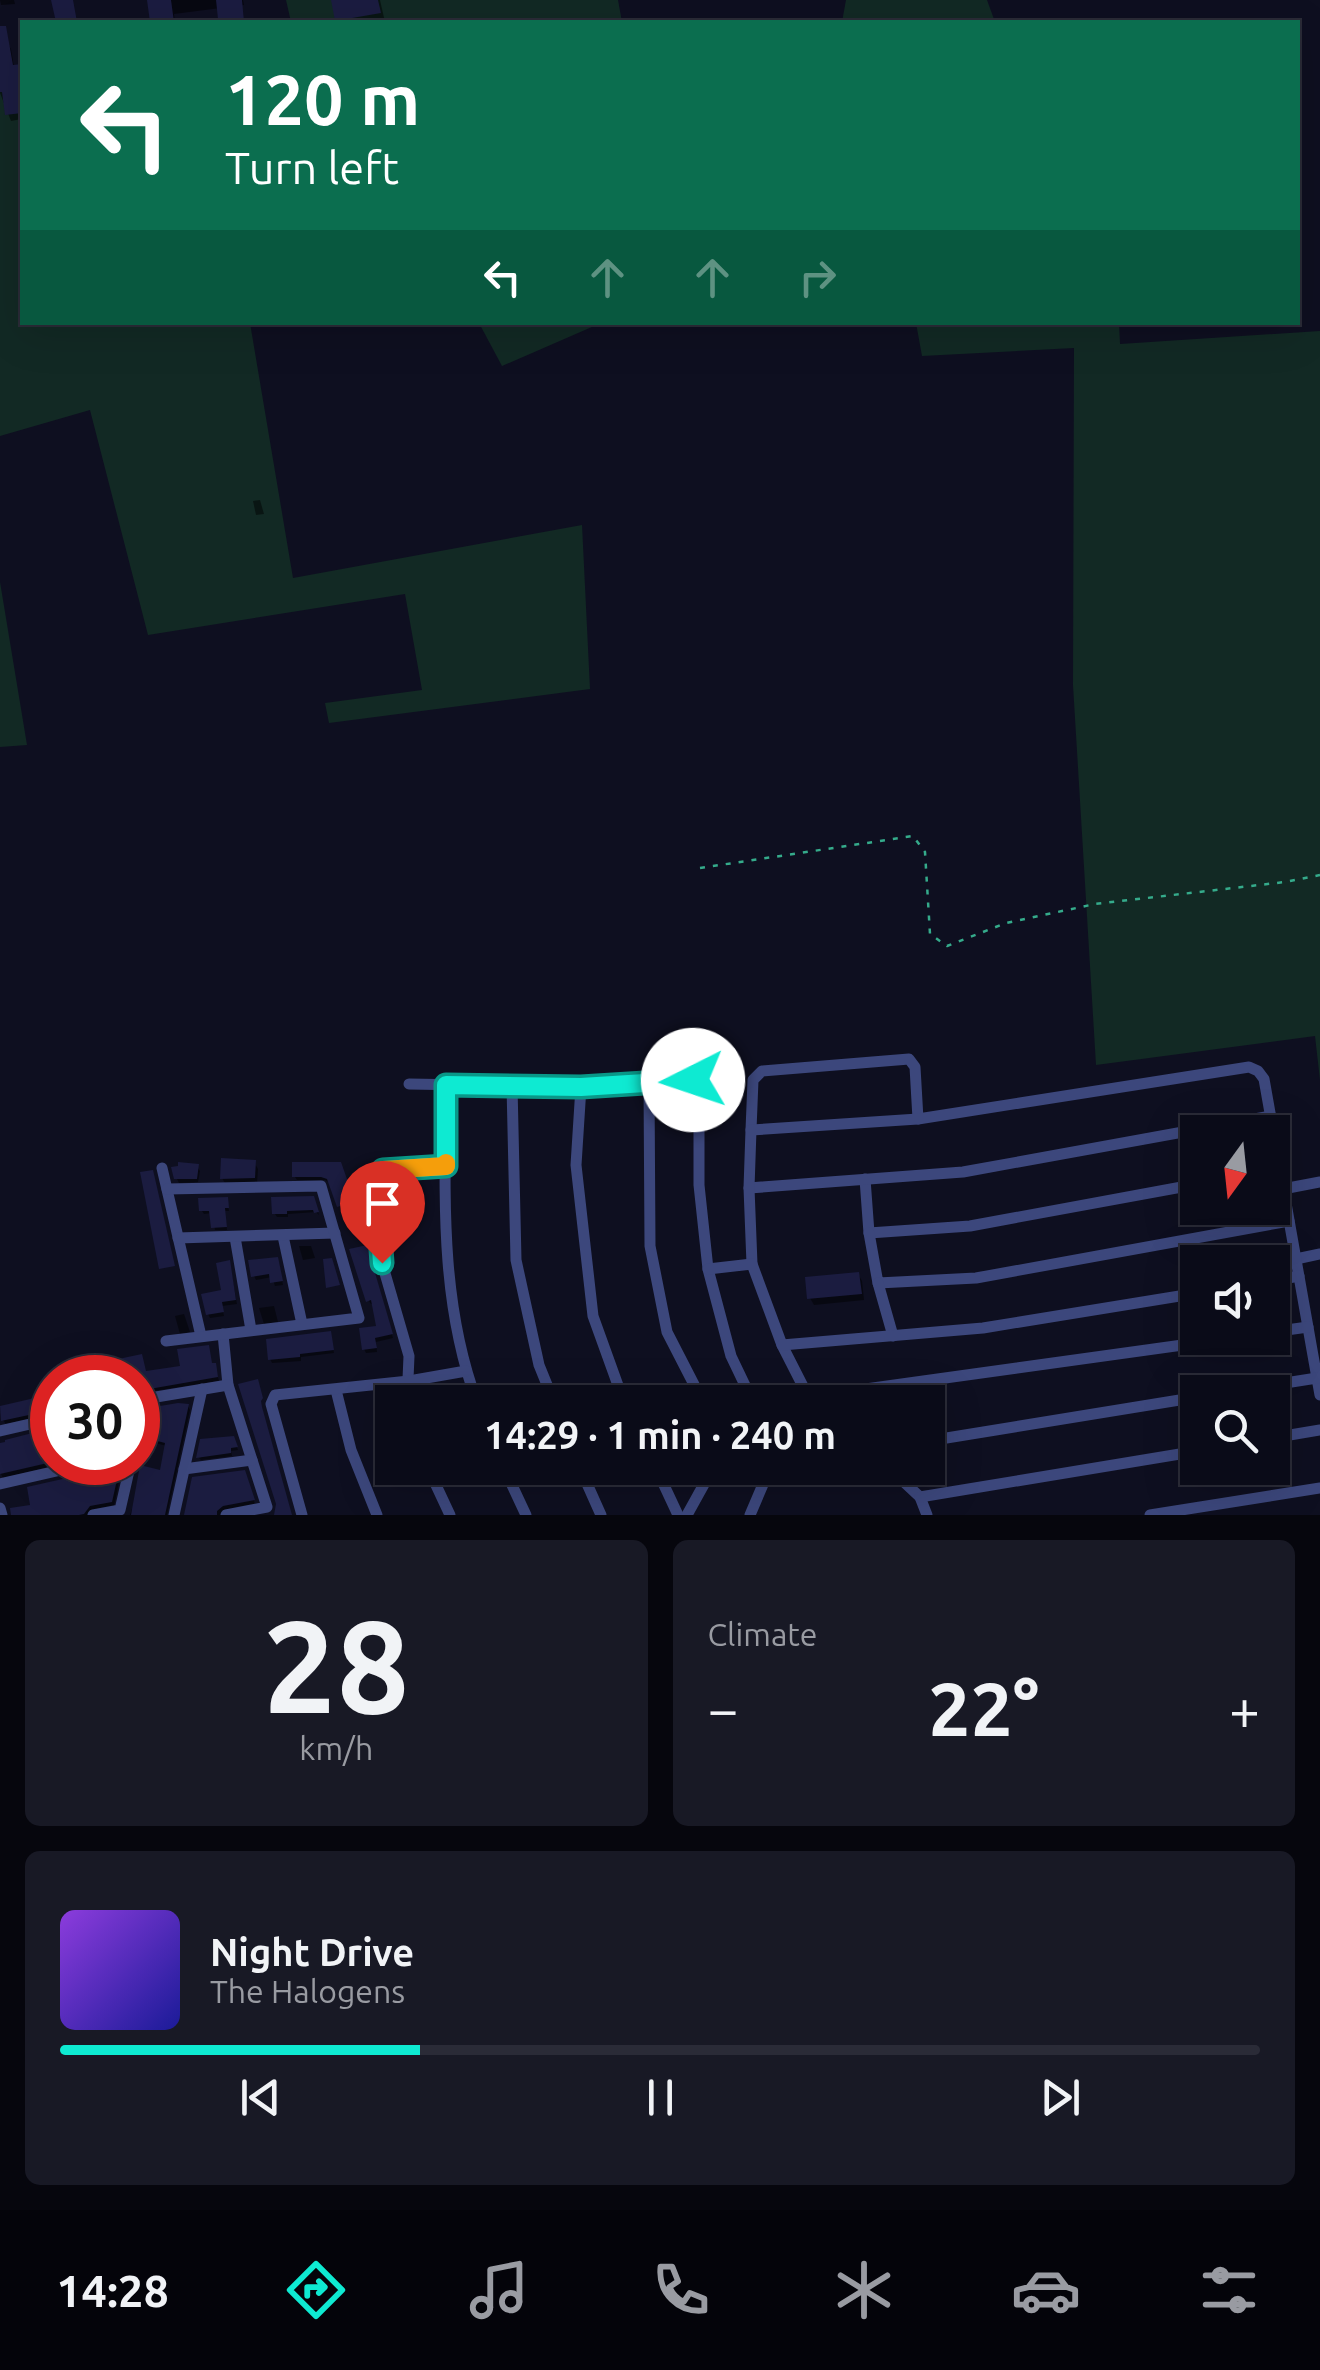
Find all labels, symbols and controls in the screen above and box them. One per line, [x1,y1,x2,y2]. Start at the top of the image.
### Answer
icon: left [60,60,190,190]
text: 120 m [225,60,420,138]
text: Turn left [225,142,399,193]
icon: left [475,250,530,305]
icon: ahead [580,250,635,305]
icon: ahead [685,250,740,305]
icon: right [790,250,845,305]
position arrow [641,1028,745,1132]
north arrow [1180,1115,1290,1225]
map controls [1180,1115,1290,1485]
pin [340,1161,425,1264]
icon: arrive [355,1176,410,1231]
button: sound [1180,1245,1290,1355]
speed limit sign: 30 [30,1355,160,1485]
button: search [1180,1375,1290,1485]
text: 14:29 · 1 min · 240 m [484,1414,836,1456]
text: 28 [263,1592,410,1738]
text: Climate [708,1616,818,1652]
text: 22° [928,1666,1039,1750]
text: − [708,1678,739,1739]
text: + [1229,1678,1260,1739]
text: km/h [299,1730,373,1766]
text: Night Drive [210,1931,414,1973]
text: The Halogens [210,1973,405,2009]
icon: previous [233,2070,288,2125]
icon: pause [633,2070,688,2125]
icon: next [1033,2070,1088,2125]
icon: directions [281,2255,351,2325]
icon: music [464,2255,534,2325]
icon: phone [646,2255,716,2325]
icon: climate [829,2255,899,2325]
icon: car [1011,2255,1081,2325]
icon: filters [1194,2255,1264,2325]
text: 14:28 [56,2265,169,2316]

